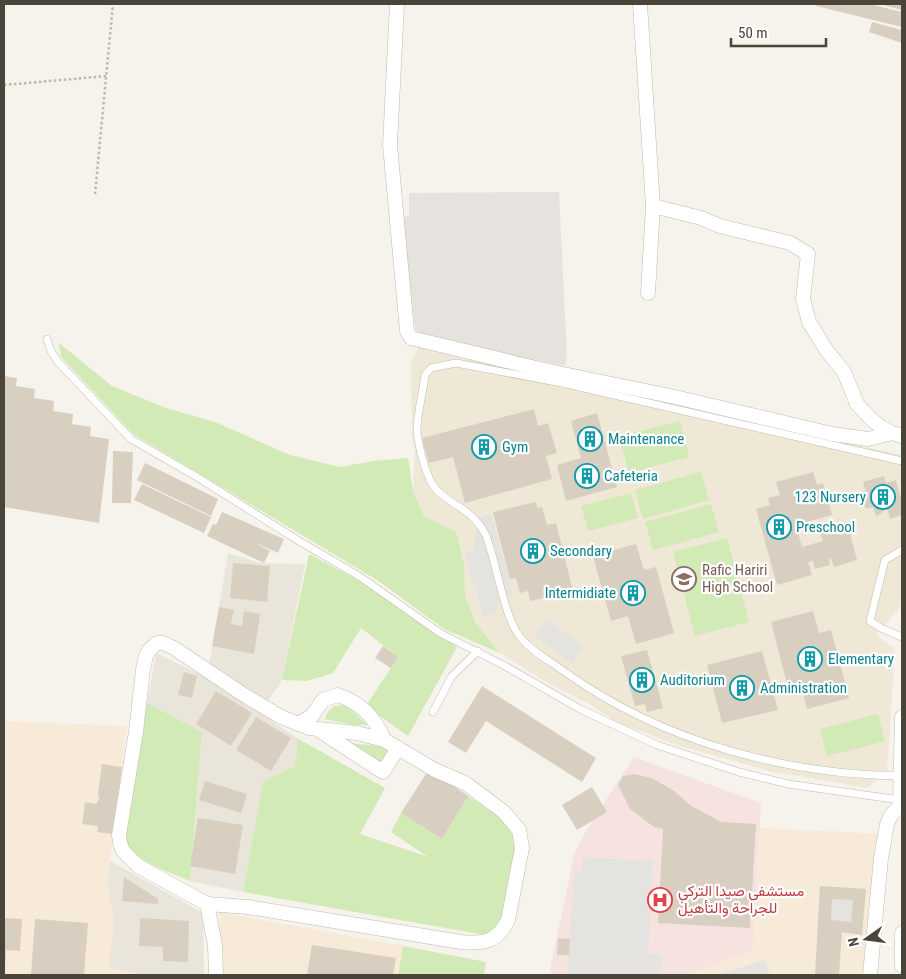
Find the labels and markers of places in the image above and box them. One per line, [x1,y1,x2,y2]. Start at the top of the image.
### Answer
building icon: Maintenance [577,426,603,452]
place label: Maintenance [608,430,684,448]
building icon: Gym [471,434,497,460]
place label: Gym [502,438,528,456]
building icon: Cafeteria [574,463,600,489]
place label: Cafeteria [604,467,658,485]
building icon: 123 Nursery [870,484,896,510]
place label: 123 Nursery [794,488,866,506]
building icon: Preschool [766,514,792,540]
place label: Preschool [796,518,855,536]
building icon: Secondary [520,538,546,564]
place label: Secondary [550,542,612,560]
place label: Rafic Hariri High School [702,561,773,596]
school or university icon: Rafic Hariri High School [671,566,697,592]
building icon: Intermidiate [620,580,646,606]
place label: Intermidiate [545,584,616,602]
building icon: Elementary [797,646,823,672]
place label: Elementary [828,650,894,668]
building icon: Auditorium [629,667,655,693]
place label: Auditorium [660,671,725,689]
building icon: Administration [729,675,755,701]
place label: Administration [760,679,847,697]
place label: مستشفى صيدا التركي للجراحة والتأهيل [678,882,804,917]
hospital icon: مستشفى صيدا التركي للجراحة والتأهيل [647,887,673,913]

